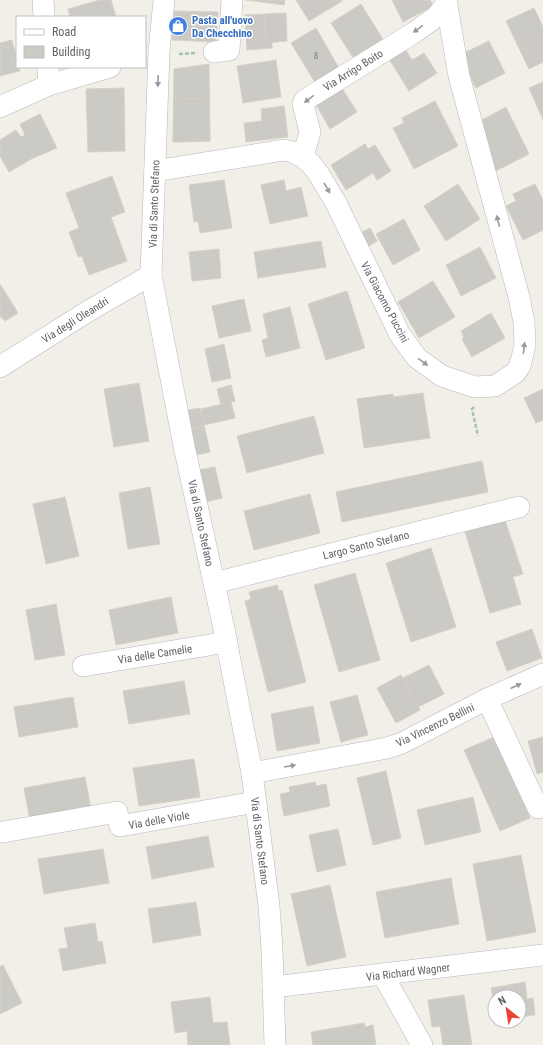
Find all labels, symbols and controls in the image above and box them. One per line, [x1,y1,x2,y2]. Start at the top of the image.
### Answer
place label: Pasta all'uovo Da Checchino [192,14,254,40]
shop icon: Pasta all'uovo Da Checchino [167,15,189,37]
legend [16,16,146,68]
text: Road [52,25,76,39]
one-way arrow [413,25,424,33]
text: Building [52,45,90,59]
street label: Via Arrigo Boito [321,47,386,94]
house number: 8 [314,51,318,61]
one-way arrow [155,75,161,88]
one-way arrow [303,94,314,103]
street label: Via di Santo Stefano [146,159,163,248]
one-way arrow [323,182,330,194]
one-way arrow [495,215,501,227]
street label: Via Giacomo Puccini [358,260,411,345]
street label: Via degli Oleandri [39,295,111,346]
one-way arrow [520,341,527,354]
one-way arrow [417,358,428,366]
street label: Via di Santo Stefano [185,479,216,568]
street label: Largo Santo Stefano [322,528,411,562]
street label: Via delle Camelie [117,642,193,667]
one-way arrow [510,683,522,689]
street label: Via Vincenzo Bellini [394,701,476,750]
one-way arrow [284,763,296,769]
street label: Via di Santo Stefano [248,796,271,886]
street label: Via delle Viole [128,809,191,832]
street label: Via Richard Wagner [365,961,451,984]
north arrow [487,989,527,1029]
text: N [496,993,509,1008]

